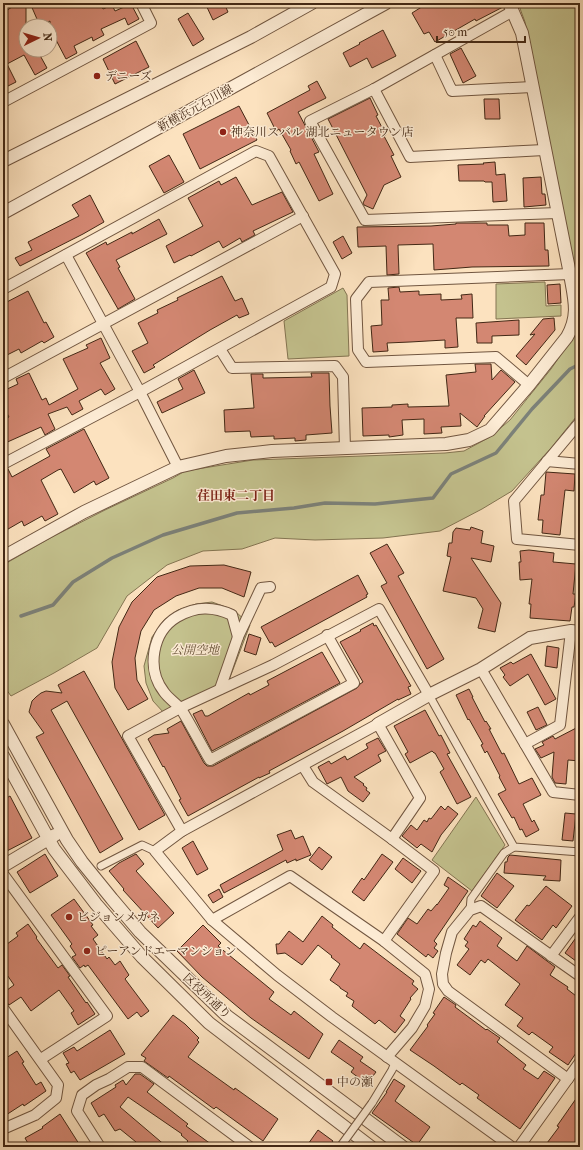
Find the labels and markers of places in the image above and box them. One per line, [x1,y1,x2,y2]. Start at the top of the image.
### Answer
place label: デニーズ [105,69,152,83]
marker: デニーズ [92,71,102,81]
place label: 神奈川スバル 湖北ニュータウン店 [231,125,414,139]
marker: 神奈川スバル 湖北ニュータウン店 [218,127,228,137]
place label: ビジョンメガネ [77,910,160,924]
marker: ビジョンメガネ [64,912,74,922]
place label: ピーアンドエーマンション [95,944,236,958]
marker: ピーアンドエーマンション [82,946,92,956]
place label: 中の瀬 [337,1075,373,1089]
marker: 中の瀬 [324,1077,334,1087]

